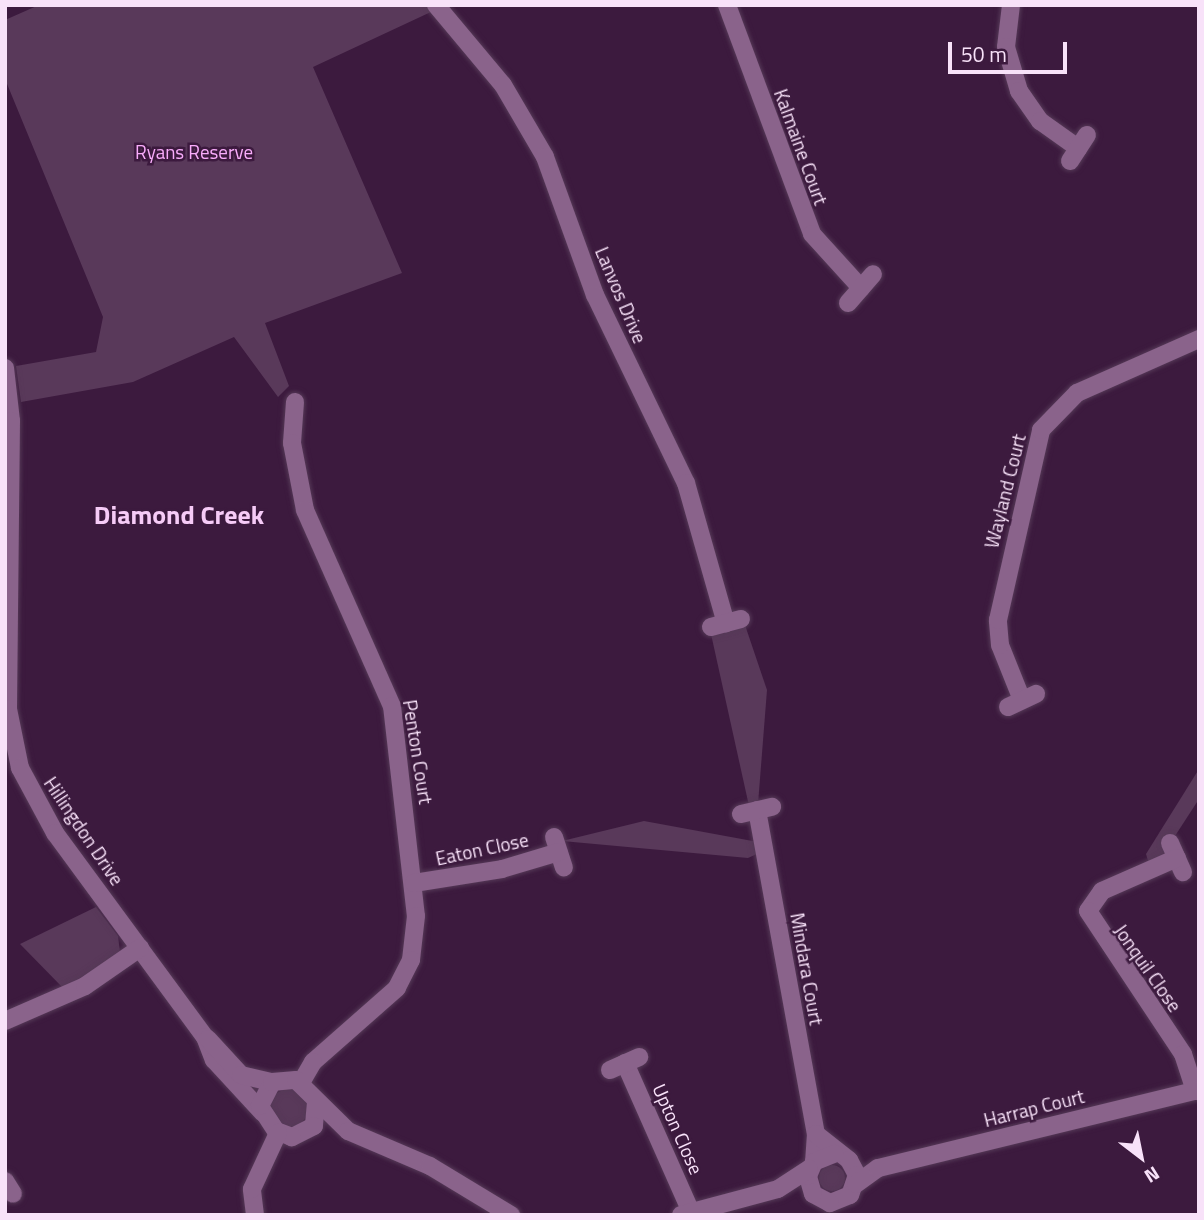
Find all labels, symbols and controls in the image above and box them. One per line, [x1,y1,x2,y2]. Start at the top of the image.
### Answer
scale bar [952,28,1071,72]
text: 50 m [961,38,1007,70]
street label: Kalmaine Court [769,86,833,208]
park label: Ryans Reserve [135,141,253,163]
street label: Lanvos Drive [591,243,651,347]
street label: Wayland Court [980,431,1030,551]
district label: Diamond Creek [94,499,264,531]
street label: Penton Court [398,698,438,806]
street label: Hillingdon Drive [39,772,129,890]
street label: Eaton Close [434,828,530,870]
street label: Mindara Court [786,911,828,1027]
street label: Jonquil Close [1110,920,1186,1016]
street label: Upton Close [648,1080,708,1178]
street label: Harrap Court [981,1085,1087,1131]
north arrow [1106,1122,1176,1192]
text: N [1139,1159,1166,1191]

